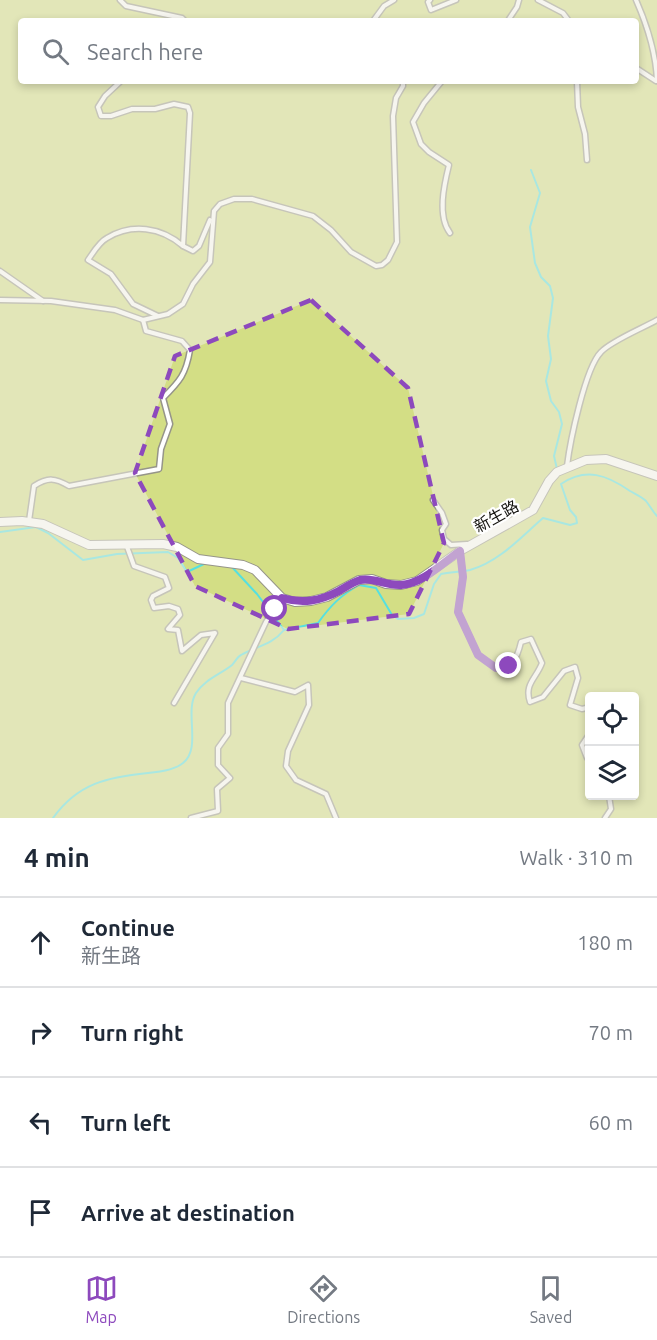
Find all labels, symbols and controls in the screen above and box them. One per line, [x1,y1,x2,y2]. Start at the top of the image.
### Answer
search box [18,18,639,84]
icon: search [39,35,72,68]
text: Search here [87,39,203,64]
street label: 新生路 [471,496,521,536]
route start [261,595,287,621]
route end [495,652,521,678]
map controls [585,692,639,800]
button: locate [585,692,639,746]
button: layers [585,746,639,800]
text: 4 min [24,843,90,872]
text: Walk · 310 m [520,846,633,869]
text: Continue [81,915,175,940]
icon: ahead [24,926,57,959]
text: 180 m [577,931,633,954]
text: 新生路 [81,944,141,967]
icon: right [24,1016,57,1049]
text: Turn right [81,1020,183,1045]
text: 70 m [589,1021,633,1044]
icon: left [24,1106,57,1139]
text: Turn left [81,1110,171,1135]
text: 60 m [589,1111,633,1134]
icon: arrive [24,1196,57,1229]
text: Arrive at destination [81,1200,295,1225]
tab: Map [85,1272,118,1326]
tab: Directions [287,1272,360,1326]
tab: Saved [530,1272,572,1326]

